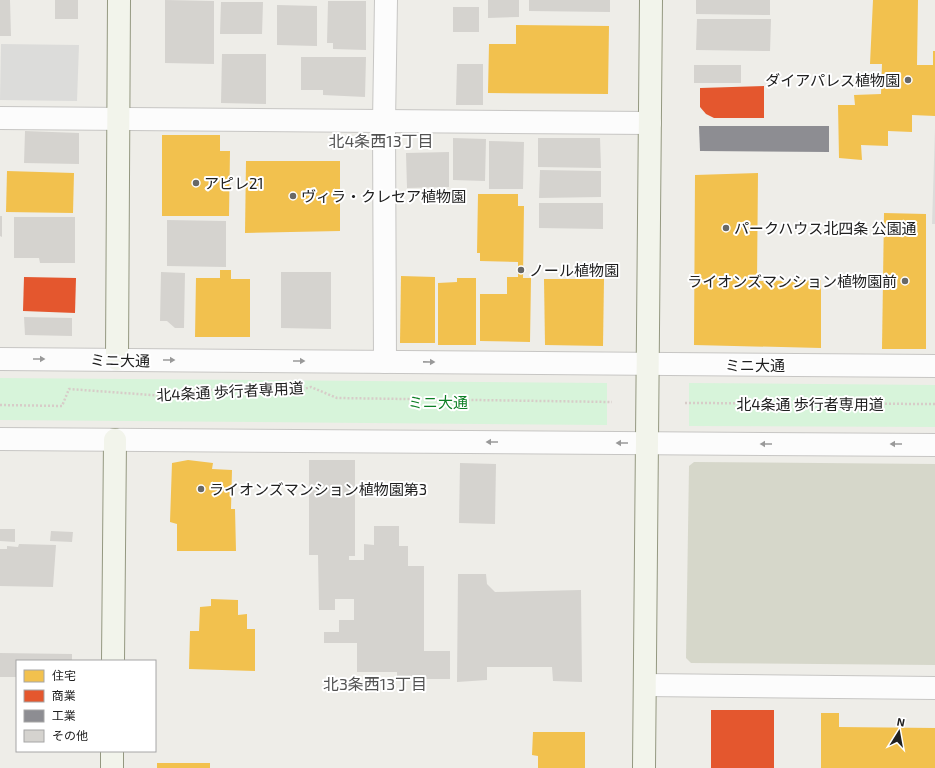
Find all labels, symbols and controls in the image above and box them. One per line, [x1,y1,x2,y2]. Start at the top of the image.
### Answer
place label: ダイアパレス植物園 [765,71,900,89]
marker: ダイアパレス植物園 [903,75,913,85]
district label: 北4条西13丁目 [328,131,434,150]
place label: アピレ21 [204,174,263,192]
marker: アピレ21 [191,178,201,188]
place label: ヴィラ・クレセア植物園 [301,187,466,205]
marker: ヴィラ・クレセア植物園 [288,191,298,201]
place label: パークハウス北四条 公園通 [734,219,917,237]
marker: パークハウス北四条 公園通 [721,223,731,233]
place label: ノール植物園 [529,261,619,279]
marker: ノール植物園 [516,265,526,275]
place label: ライオンズマンション植物園前 [687,272,897,290]
marker: ライオンズマンション植物園前 [900,276,910,286]
street label: ミニ大通 [90,350,150,370]
one-way arrow [33,356,46,362]
street label: ミニ大通 [725,356,785,374]
one-way arrow [163,357,176,363]
one-way arrow [293,358,306,364]
one-way arrow [423,359,436,365]
street label: 北4条通 歩行者専用道 [156,378,304,404]
park label: ミニ大通 [408,393,468,411]
street label: 北4条通 歩行者専用道 [736,395,884,413]
one-way arrow [485,439,498,445]
one-way arrow [615,440,628,446]
one-way arrow [759,441,772,447]
one-way arrow [889,441,902,447]
place label: ライオンズマンション植物園第3 [209,480,427,498]
marker: ライオンズマンション植物園第3 [196,484,206,494]
legend [16,660,156,752]
text: 住宅 [52,668,76,682]
district label: 北3条西13丁目 [323,674,427,693]
text: 商業 [52,688,76,702]
text: 工業 [52,708,76,722]
north arrow [879,712,919,752]
text: N [896,715,906,729]
text: その他 [52,728,88,742]

